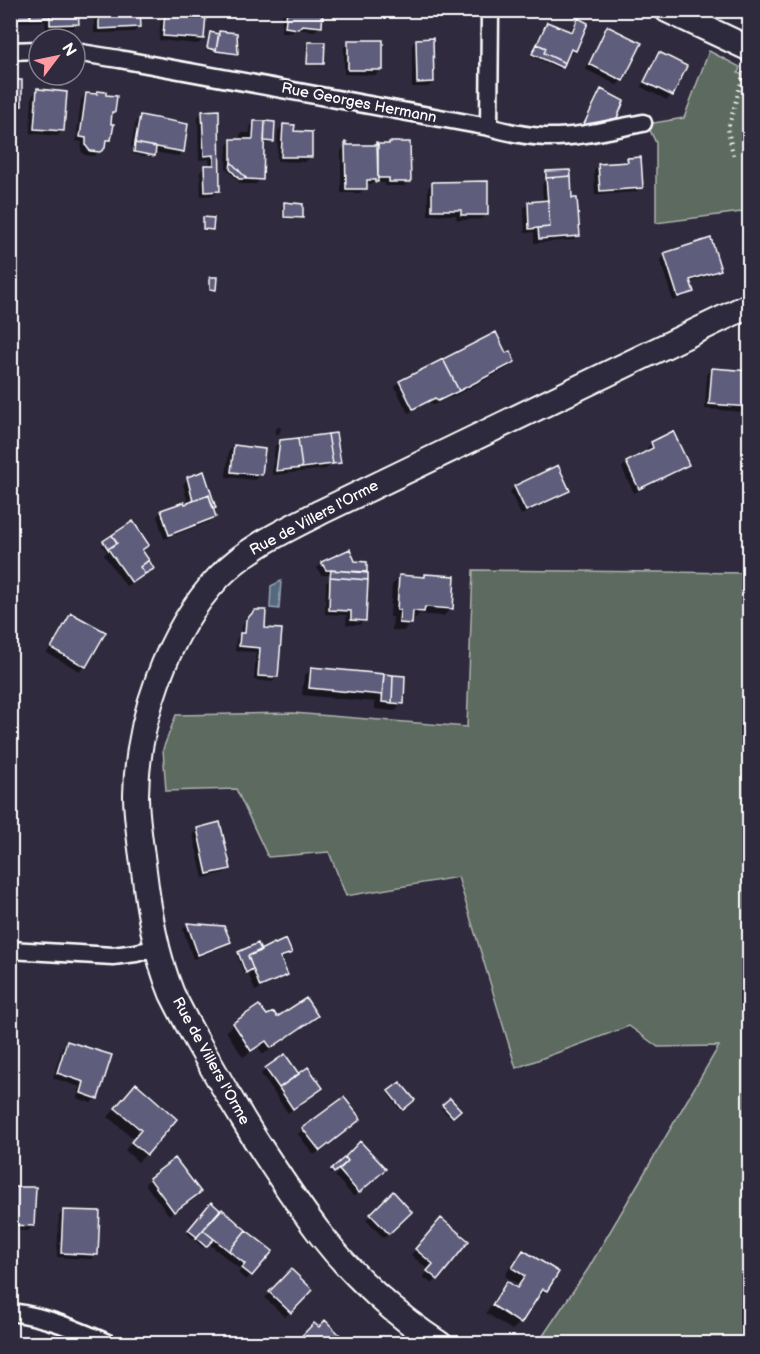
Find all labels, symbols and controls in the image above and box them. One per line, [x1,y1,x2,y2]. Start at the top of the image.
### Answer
north arrow [27,27,87,87]
text: N [57,40,80,60]
street label: Rue Georges Hermann [280,79,438,127]
street label: Rue de Villers l'Orme [246,476,382,560]
street label: Rue de Villers l'Orme [168,994,254,1128]

